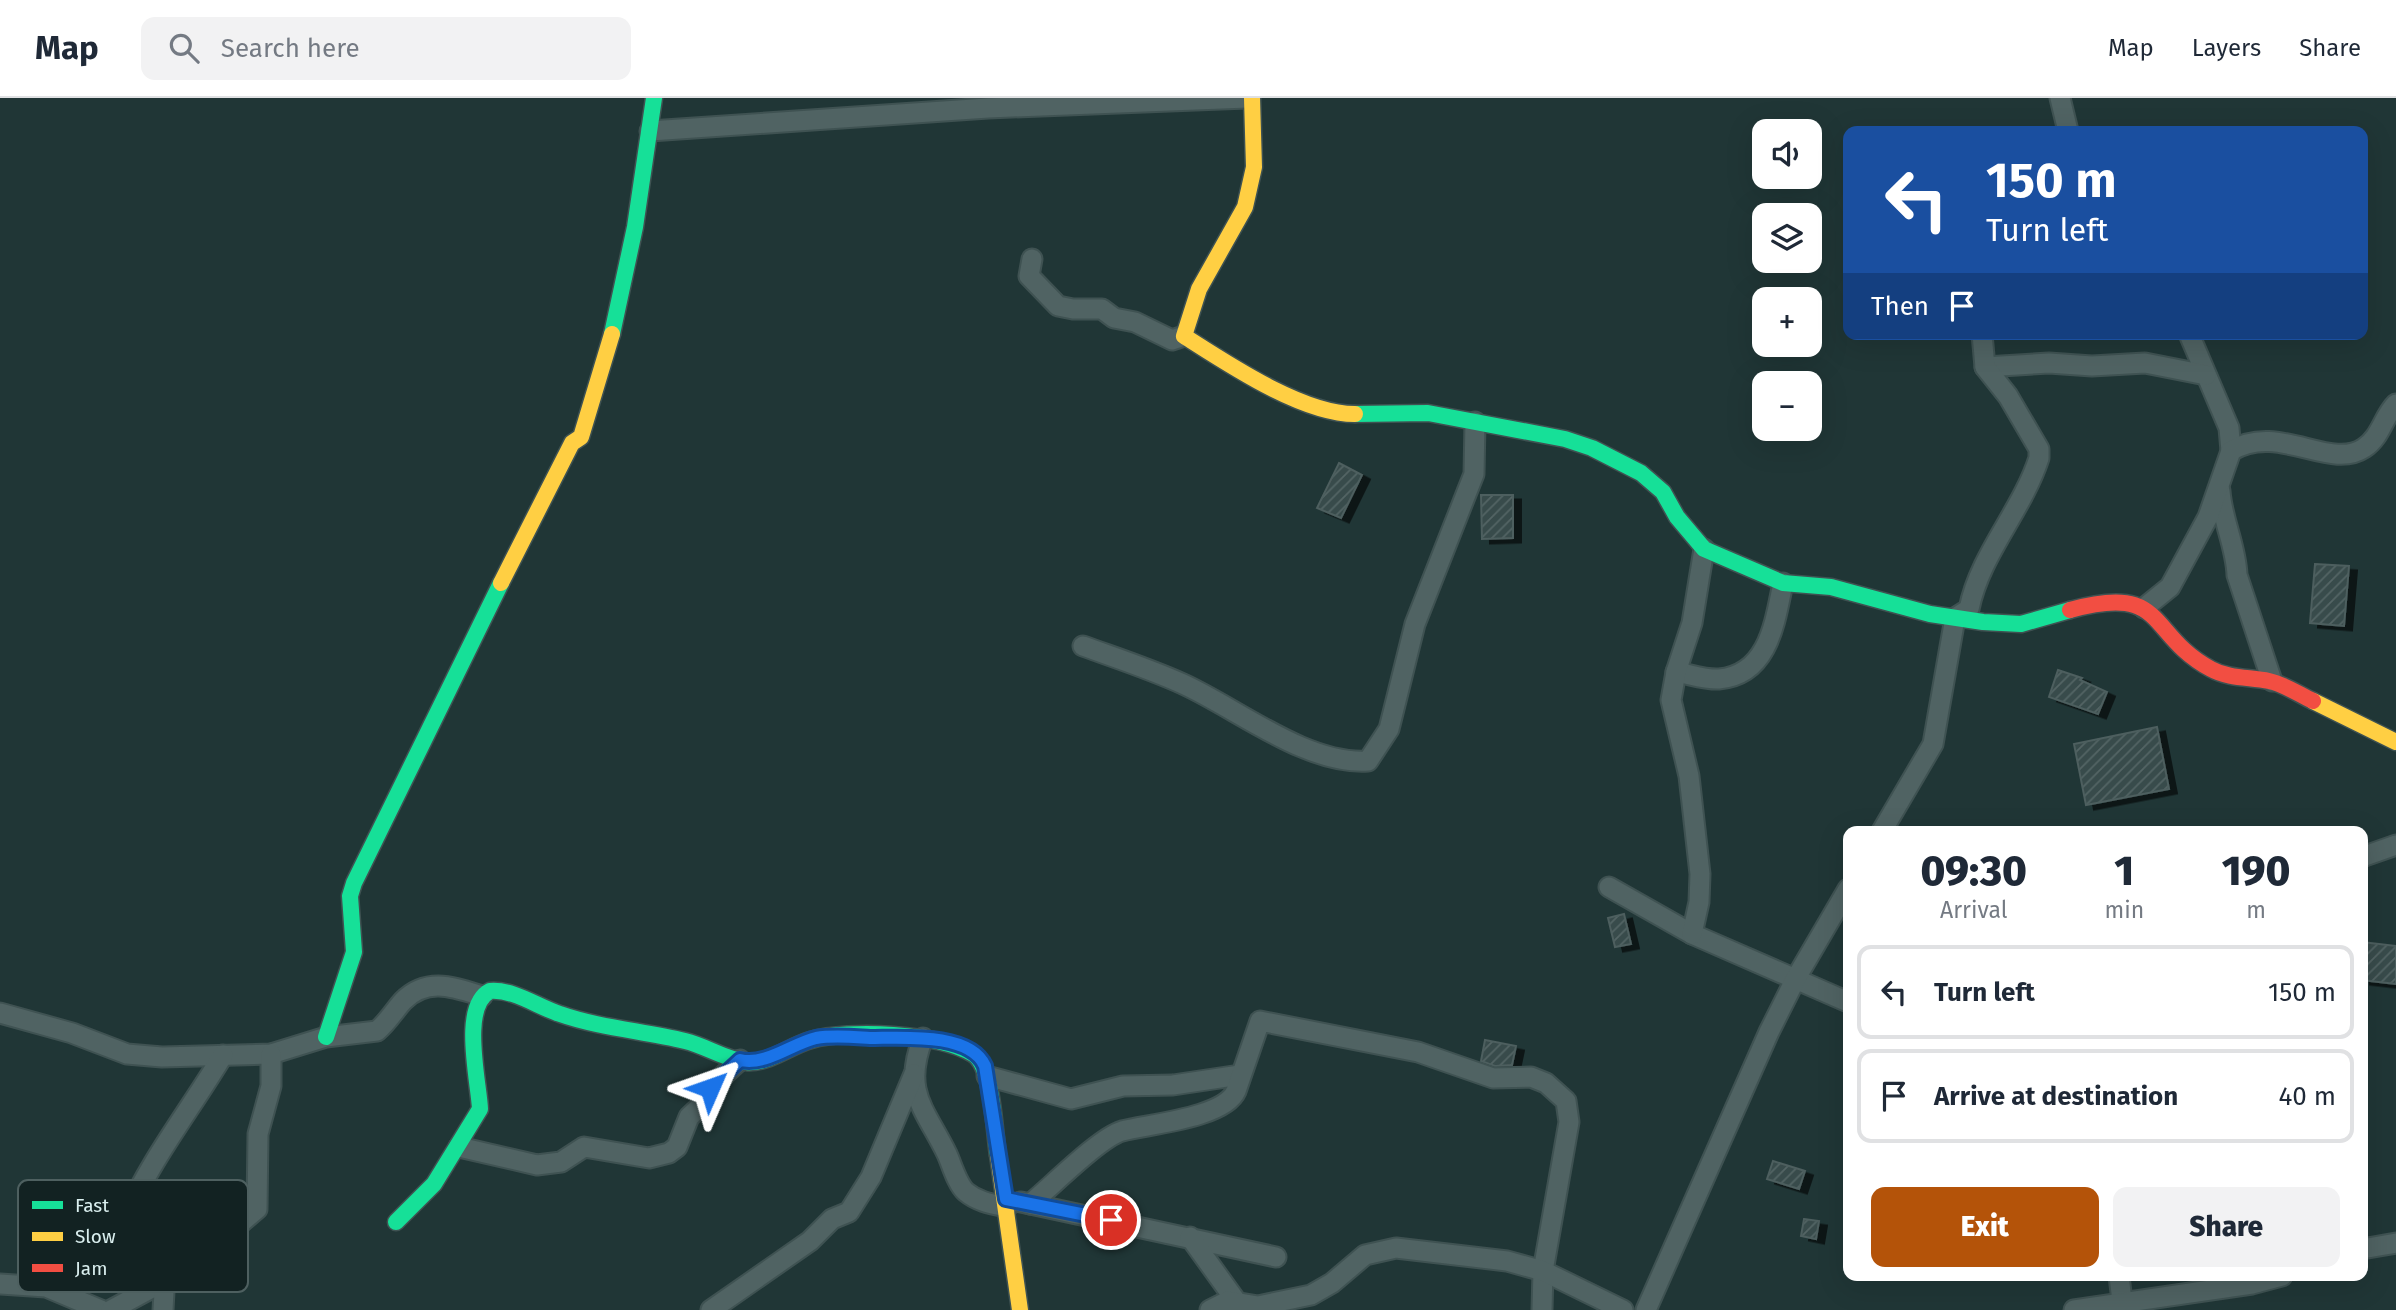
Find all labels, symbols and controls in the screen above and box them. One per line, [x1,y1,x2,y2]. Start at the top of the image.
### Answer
search box [141,17,631,80]
text: Map [35,28,99,68]
icon: search [165,29,203,67]
text: Search here [221,33,360,64]
text: Map [2108,34,2154,62]
text: Layers [2192,34,2261,62]
text: Share [2299,34,2361,62]
map controls [1752,119,1822,441]
button: sound [1752,119,1822,189]
text: 150 m [1986,151,2117,210]
icon: left [1871,154,1962,245]
button: layers [1752,203,1822,273]
text: Turn left [1986,211,2108,249]
button: + [1752,287,1822,357]
icon: arrive [1943,287,1981,325]
text: Then [1871,291,1929,322]
button: − [1752,371,1822,441]
text: 09:30 [1921,846,2027,896]
text: 1 [2114,846,2134,896]
text: 190 [2222,846,2290,896]
text: Arrival [1940,896,2007,924]
text: min [2104,896,2144,924]
text: m [2246,896,2266,924]
icon: left [1875,973,1913,1011]
text: Turn left [1934,977,2035,1008]
text: 150 m [2268,977,2336,1008]
position arrow [673,1051,747,1125]
icon: arrive [1875,1077,1913,1115]
text: Arrive at destination [1934,1081,2178,1112]
text: 40 m [2278,1081,2336,1112]
legend [18,1180,248,1292]
button: Exit [1871,1187,2099,1267]
button: Share [2113,1187,2340,1267]
pin [1081,1190,1141,1250]
text: Fast [75,1194,109,1217]
icon: arrive [1092,1201,1130,1239]
text: Slow [75,1225,116,1248]
text: Jam [75,1257,107,1280]

